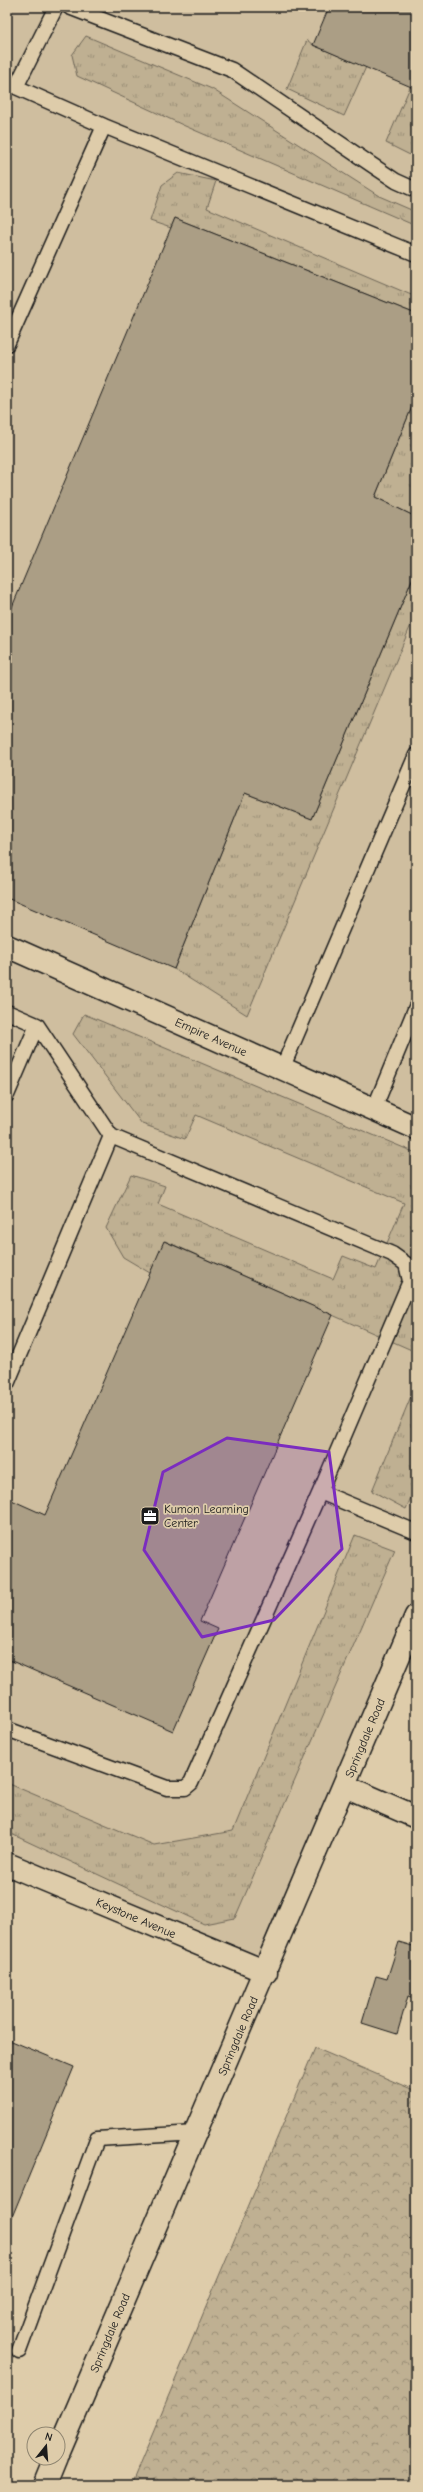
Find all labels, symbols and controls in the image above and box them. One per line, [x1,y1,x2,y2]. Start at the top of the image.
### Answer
street label: Empire Avenue [173,1015,249,1059]
place label: Kumon Learning Center [164,1502,249,1530]
office icon: Kumon Learning Center [139,1505,161,1527]
street label: Springdale Road [342,1696,388,1780]
street label: Keystone Avenue [94,1895,178,1941]
street label: Springdale Road [215,1994,261,2078]
street label: Springdale Road [87,2291,133,2375]
north arrow [26,2426,66,2466]
text: N [43,2430,54,2444]

